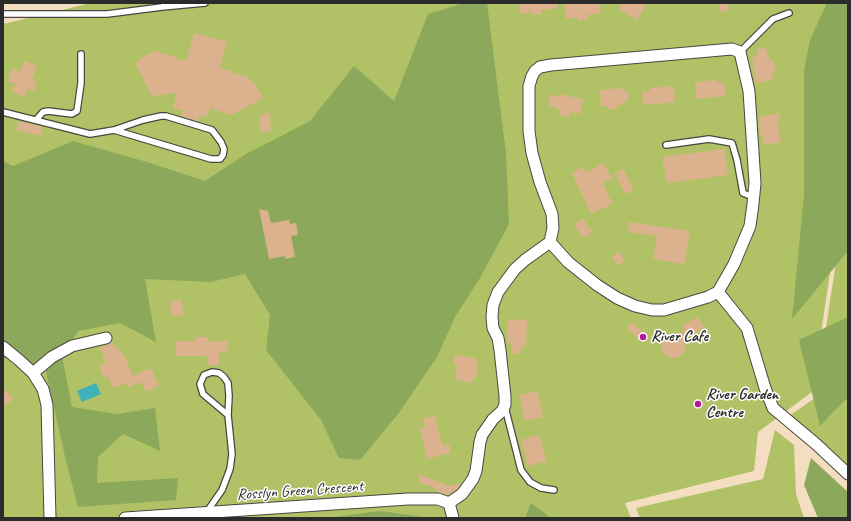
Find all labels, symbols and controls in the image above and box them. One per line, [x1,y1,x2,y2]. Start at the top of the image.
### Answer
place label: River Cafe [651,327,708,347]
marker: River Cafe [638,332,648,342]
place label: River Garden Centre [706,385,778,423]
marker: River Garden Centre [693,399,703,409]
street label: Rosslyn Green Crescent [236,477,364,505]

